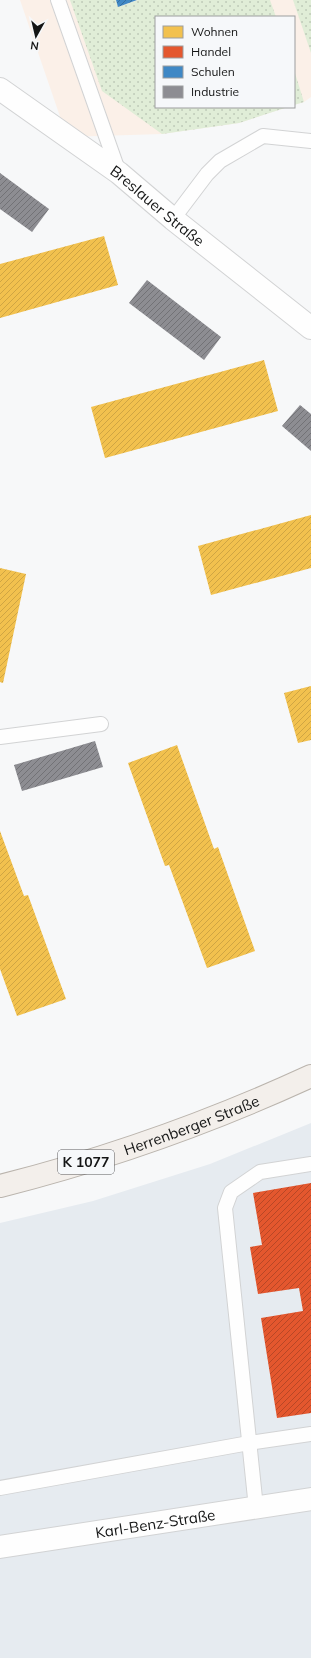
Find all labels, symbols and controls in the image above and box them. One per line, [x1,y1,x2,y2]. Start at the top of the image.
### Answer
north arrow [16,16,56,56]
legend [155,16,295,108]
text: Wohnen [191,24,238,39]
text: N [30,38,40,53]
text: Handel [191,44,231,59]
text: Schulen [191,64,235,79]
text: Industrie [191,84,239,99]
street label: Breslauer Straße [107,161,208,250]
street label: Herrenberger Straße [121,1091,262,1159]
road number: K 1077 [58,1150,114,1174]
street label: Karl-Benz-Straße [94,1504,216,1542]

